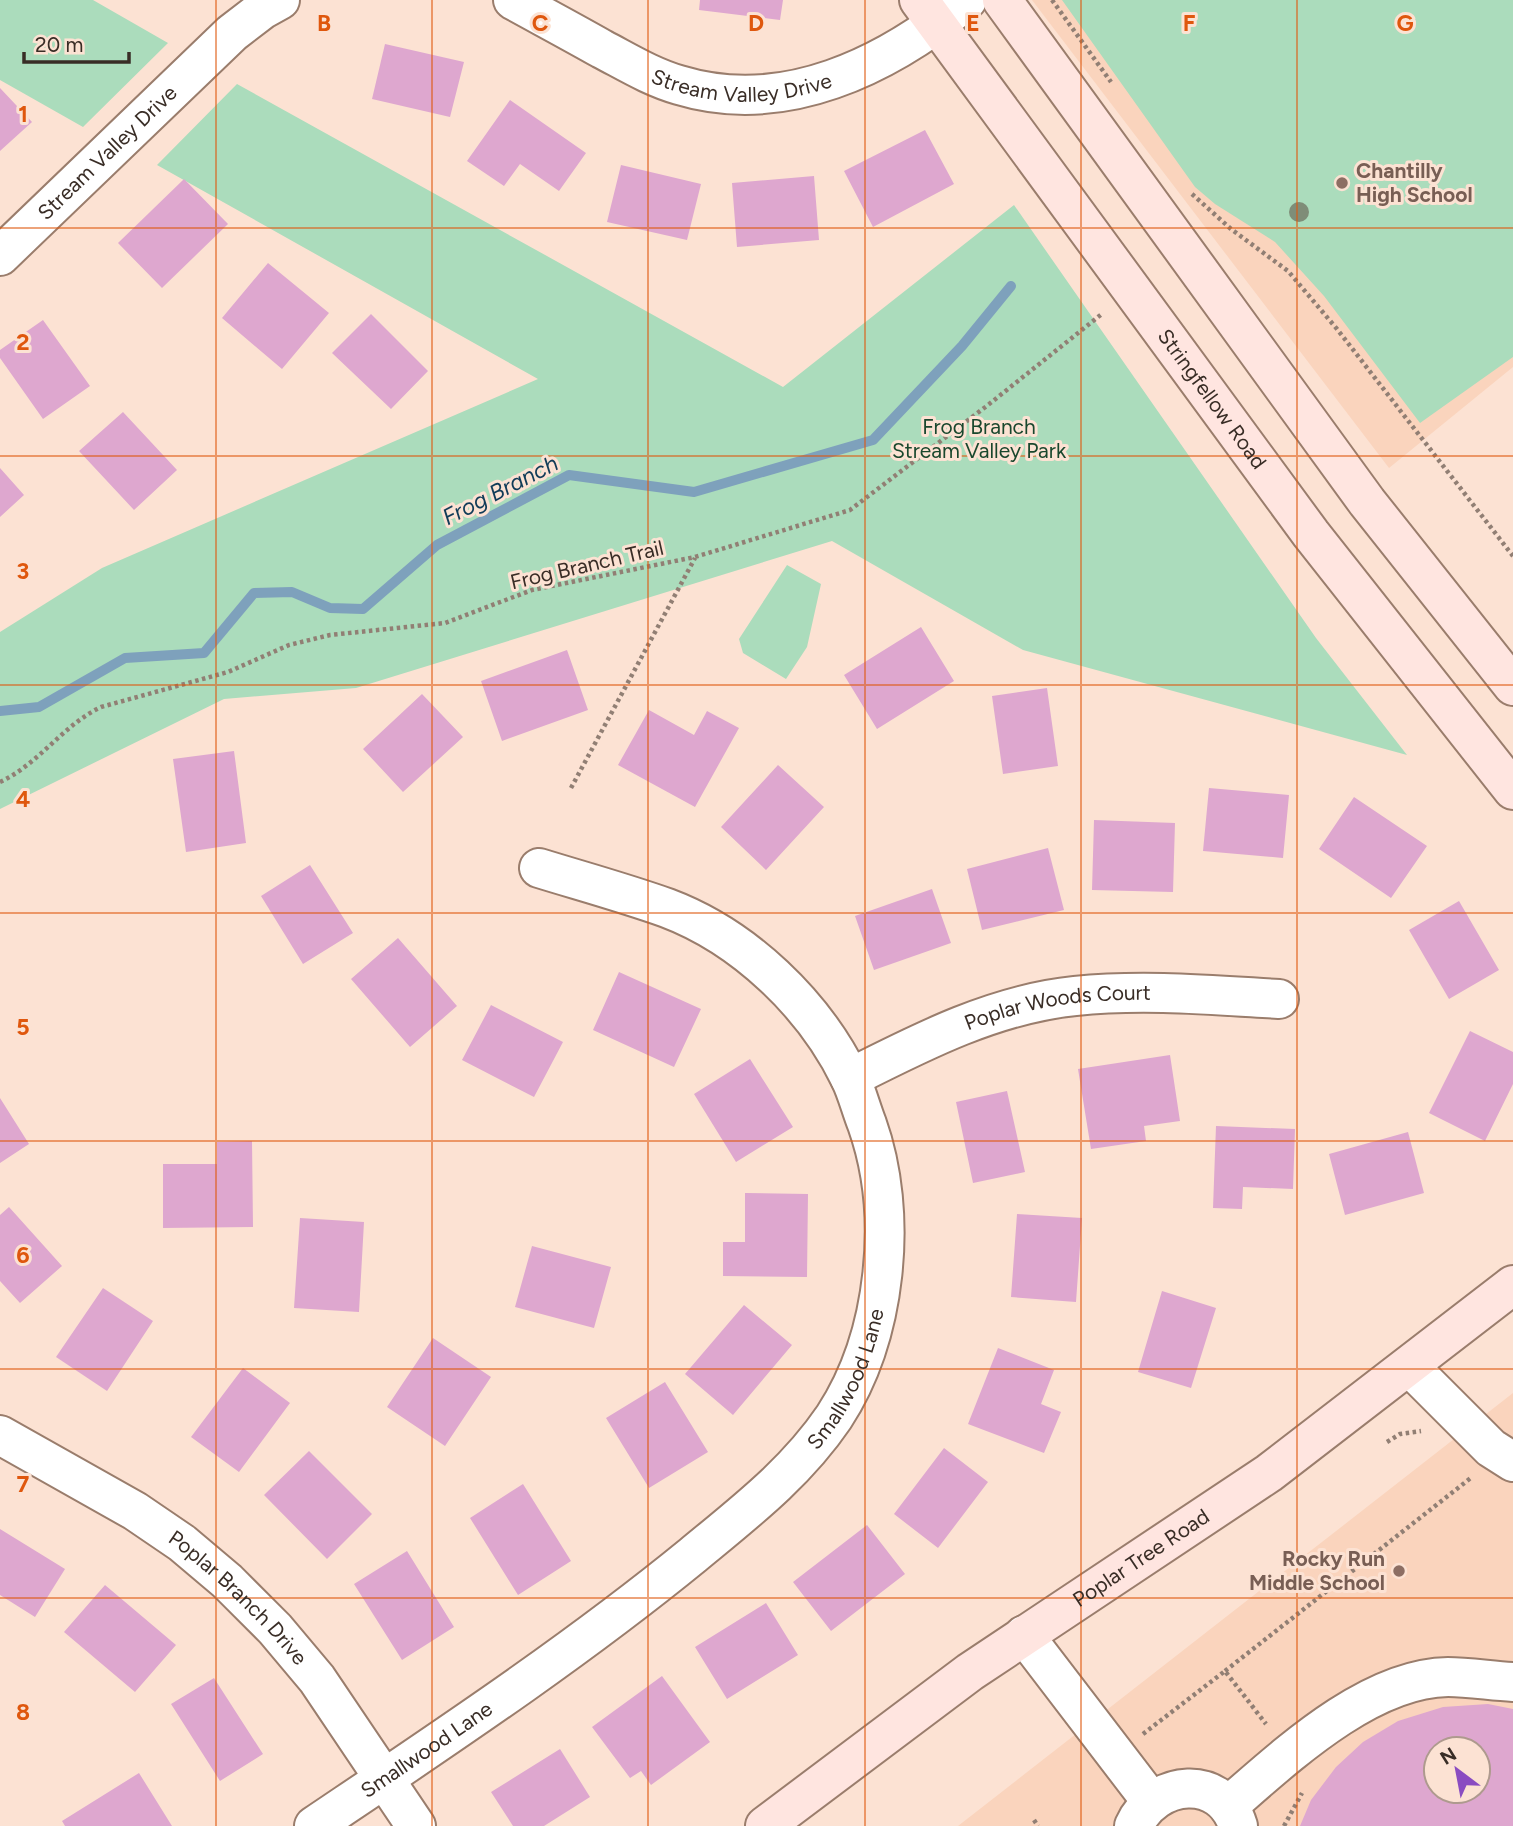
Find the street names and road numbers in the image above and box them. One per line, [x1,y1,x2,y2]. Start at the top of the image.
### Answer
street label: Stream Valley Drive [648,63,835,107]
street label: Stream Valley Drive [32,80,182,225]
street label: Stringfellow Road [1153,324,1272,474]
street label: Frog Branch Trail [508,535,666,594]
street label: Poplar Woods Court [961,980,1151,1035]
street label: Smallwood Lane [802,1306,889,1454]
street label: Poplar Tree Road [1068,1503,1214,1612]
street label: Poplar Branch Drive [164,1525,313,1670]
street label: Smallwood Lane [356,1696,497,1803]

